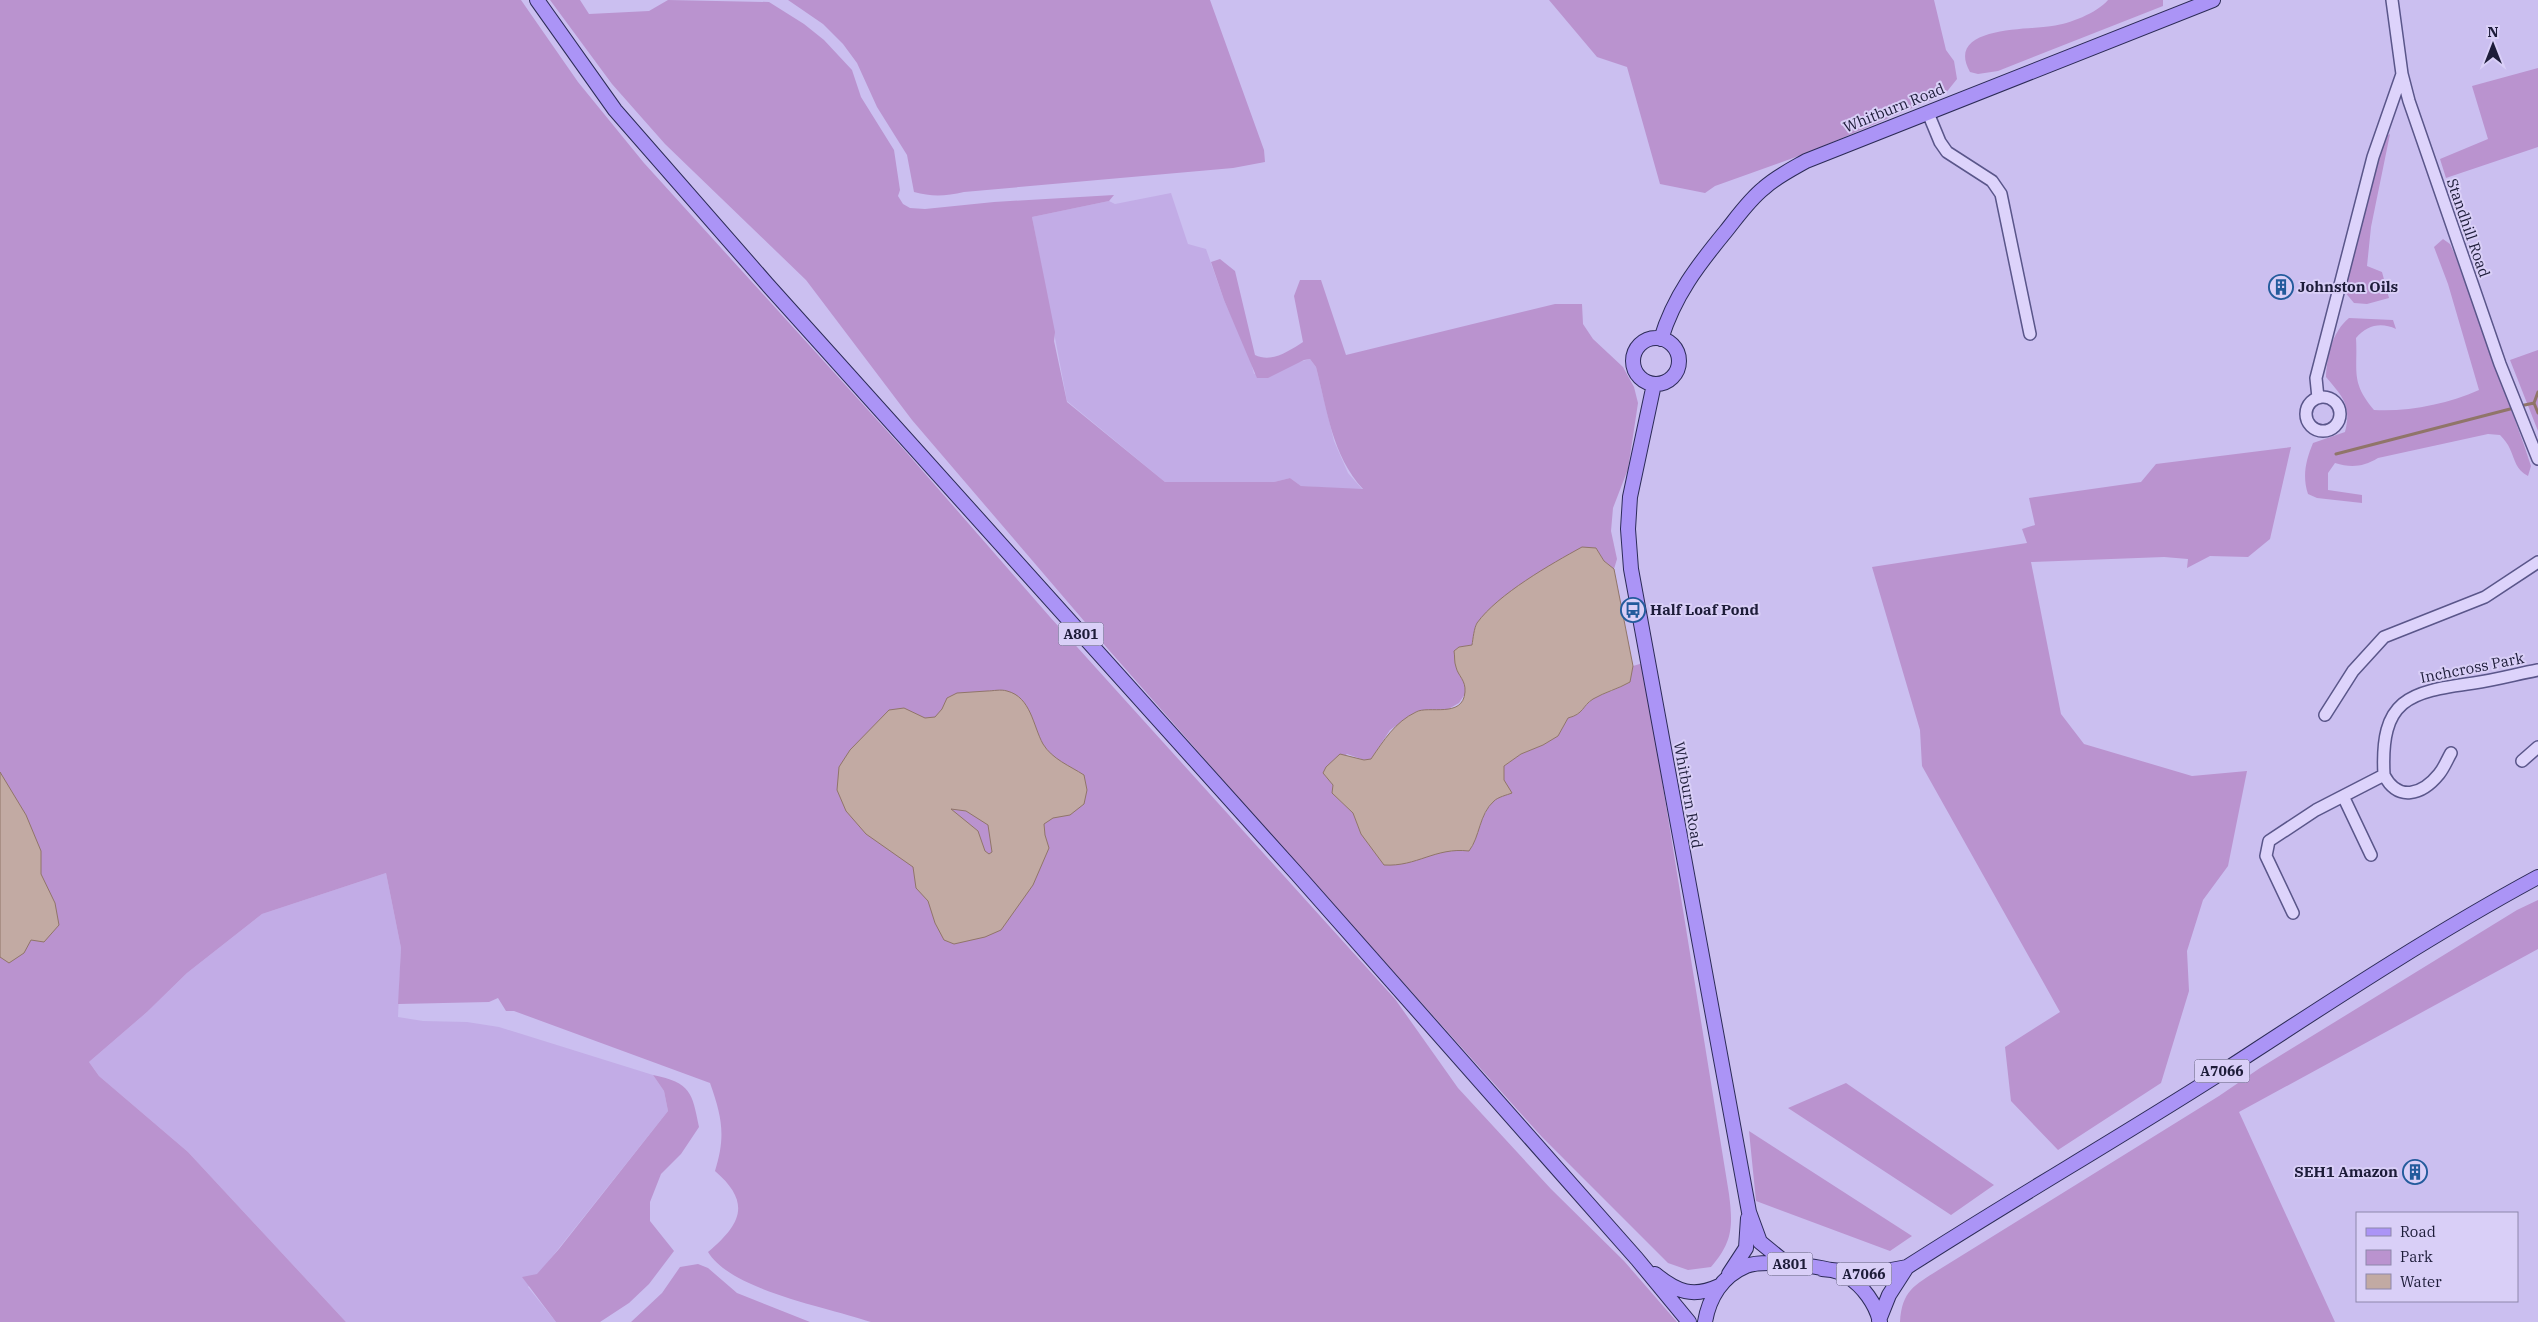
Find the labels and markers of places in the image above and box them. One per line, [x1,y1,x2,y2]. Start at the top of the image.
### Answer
building icon: Johnston Oils [2268,274,2294,300]
place label: Johnston Oils [2298,277,2398,296]
bus stop icon: Half Loaf Pond [1620,597,1646,623]
place label: Half Loaf Pond [1650,600,1759,619]
building icon: SEH1 Amazon [2402,1159,2428,1185]
place label: SEH1 Amazon [2294,1162,2398,1181]

